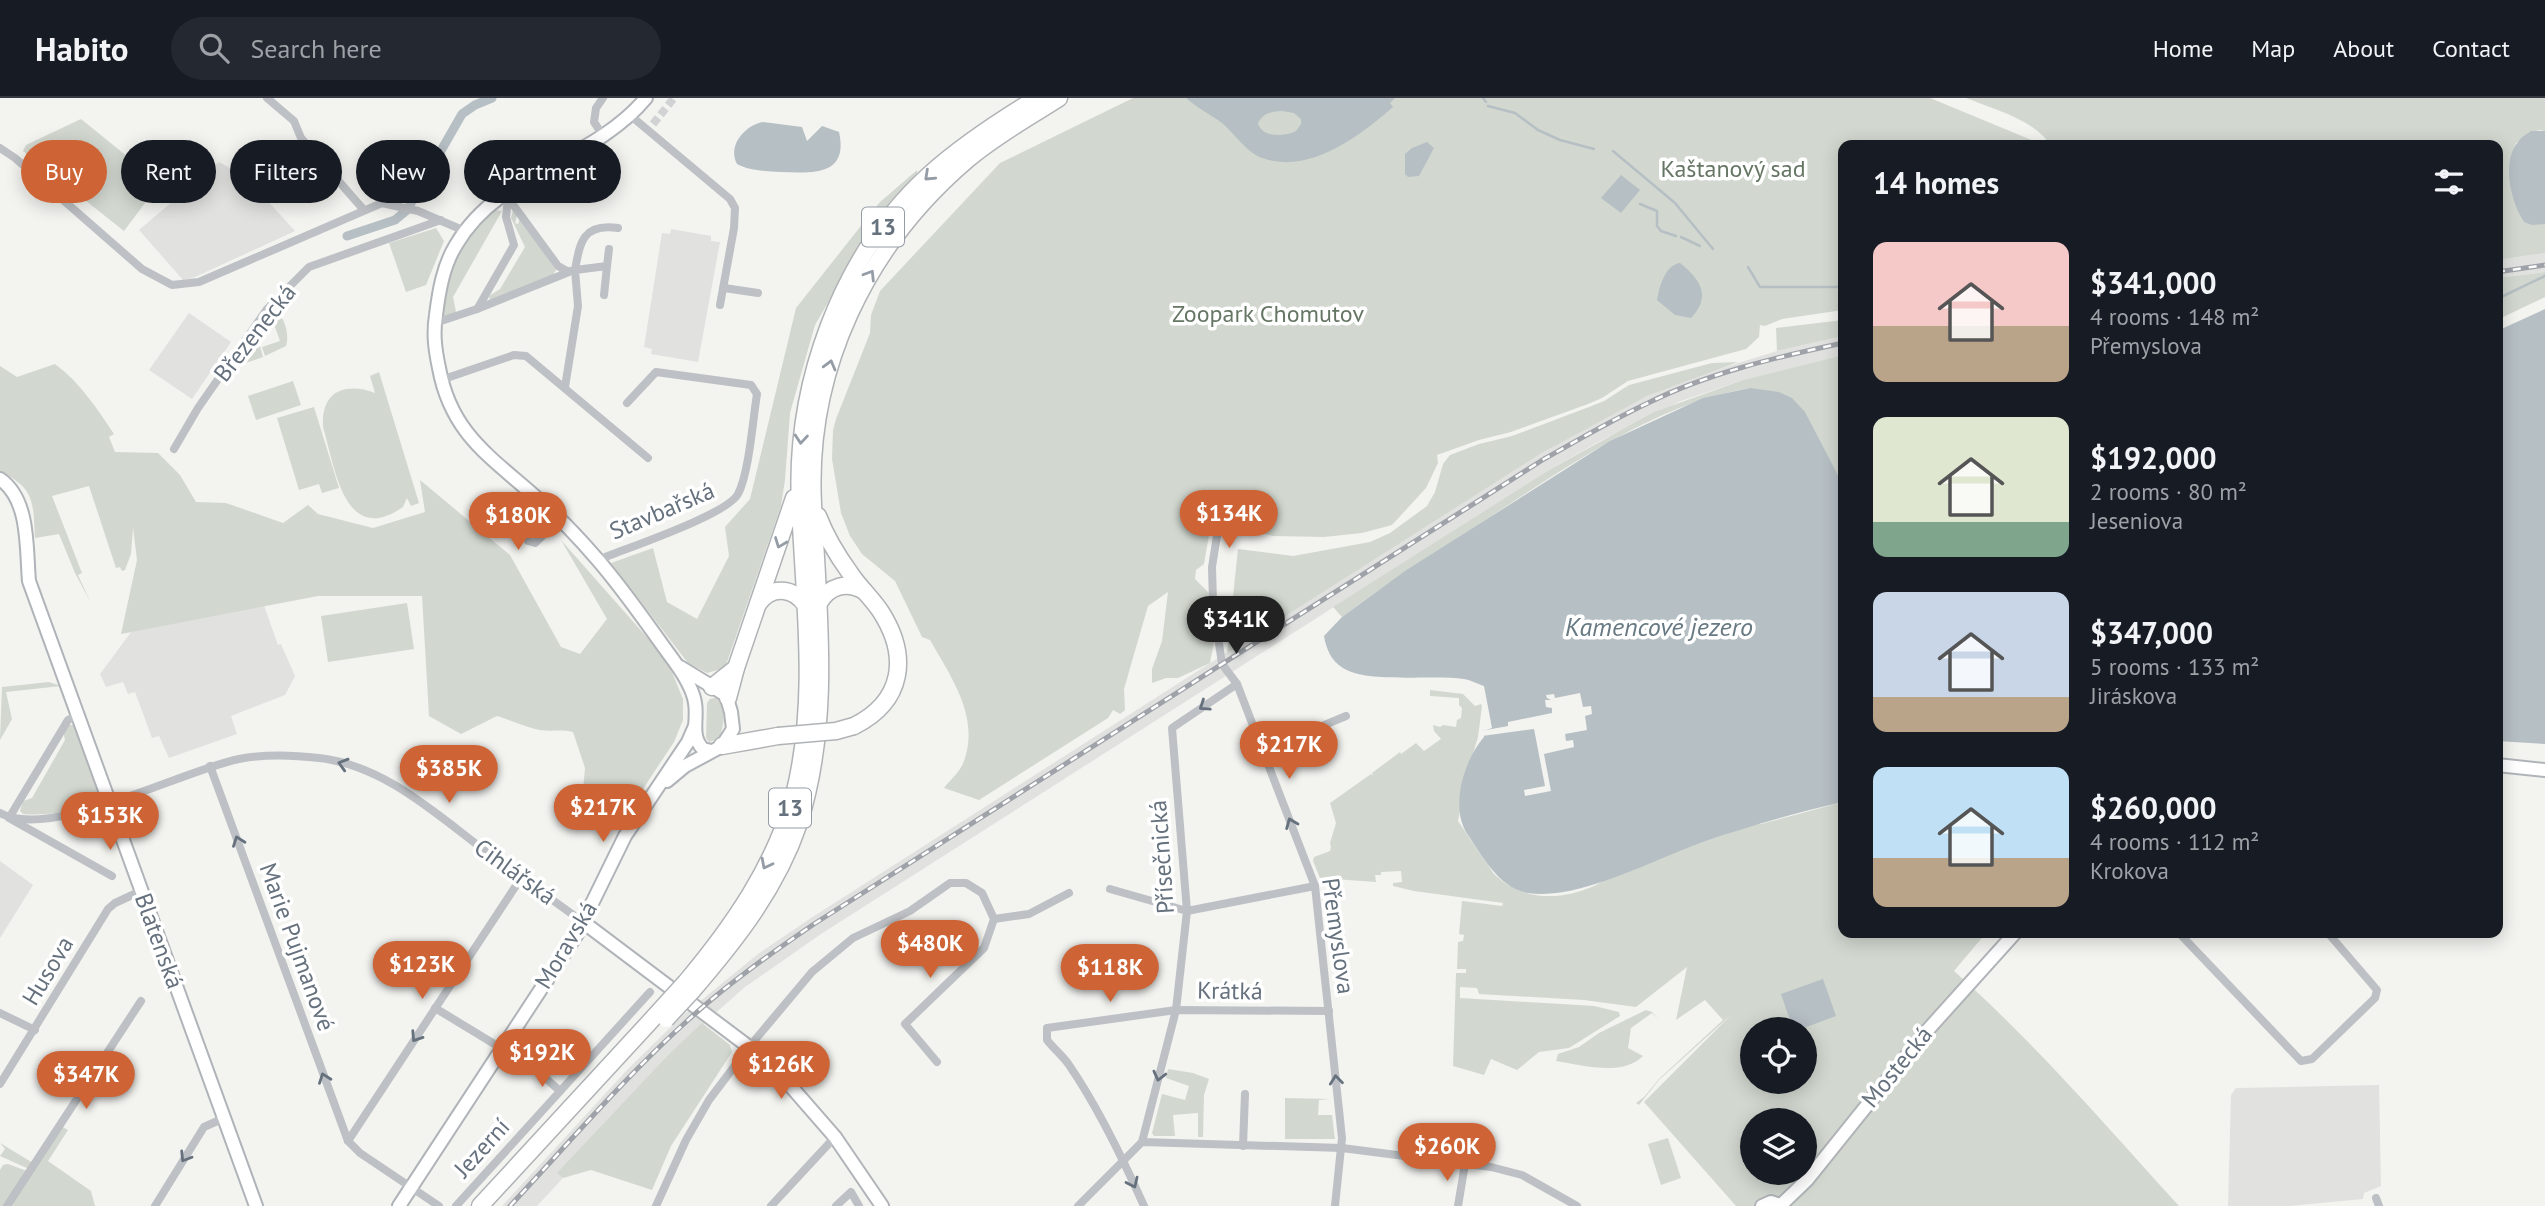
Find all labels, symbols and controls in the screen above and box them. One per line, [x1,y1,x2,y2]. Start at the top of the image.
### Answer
search box [171,17,661,80]
text: Habito [35,27,129,70]
icon: search [195,29,233,67]
text: Search here [251,32,382,65]
text: Home [2153,33,2213,64]
text: Map [2251,33,2295,64]
text: About [2333,33,2394,64]
text: Contact [2432,33,2510,64]
chip: Buy [21,140,107,203]
chip: Rent [121,140,216,203]
chip: Filters [230,140,342,203]
chip: New [356,140,450,203]
chip: Apartment [464,140,621,203]
park label: Kaštanový sad [1660,153,1806,184]
text: 14 homes [1873,163,1999,202]
icon: filters [2430,163,2468,201]
one-way arrow [924,168,937,180]
road number: 13 [862,208,904,246]
text: $341,000 [2090,263,2217,302]
one-way arrow [861,269,874,282]
icon: home [1929,270,2013,354]
street label: Březenecká [207,277,303,388]
park label: Zoopark Chomutov [1172,298,1364,329]
text: 4 rooms · 148 m² [2090,302,2259,331]
text: Přemyslova [2090,331,2202,360]
one-way arrow [822,359,836,371]
one-way arrow [794,433,809,445]
text: $192,000 [2090,438,2217,477]
icon: home [1929,445,2013,529]
street label: Stavbařská [605,475,719,546]
text: 2 rooms · 80 m² [2090,477,2247,506]
pin: $134K [1180,490,1278,550]
pin: $180K [469,492,567,552]
text: $134K [1196,498,1262,527]
text: $180K [485,500,551,529]
text: Jeseniova [2090,506,2183,535]
one-way arrow [774,537,788,549]
pin: $341K [1187,596,1285,656]
text: $341K [1203,604,1269,633]
water label: Kamencové jezero [1565,610,1753,643]
text: $347,000 [2090,613,2213,652]
icon: home [1929,620,2013,704]
text: 5 rooms · 133 m² [2090,652,2259,681]
text: Jiráskova [2090,681,2177,710]
one-way arrow [1199,698,1212,711]
pin: $217K [1240,722,1338,781]
text: $217K [1256,729,1322,758]
pin: $385K [400,746,498,805]
text: $385K [416,753,482,782]
one-way arrow [338,758,350,773]
pin: $217K [554,784,652,844]
road number: 13 [769,788,811,828]
text: $260,000 [2090,788,2217,827]
pin: $153K [61,792,159,852]
text: $217K [570,792,636,821]
icon: home [1929,795,2013,879]
street label: Přísečnická [1142,799,1181,915]
text: $153K [77,800,143,829]
one-way arrow [1285,817,1299,829]
text: 4 rooms · 112 m² [2090,827,2259,856]
street label: Cihlářská [468,831,562,912]
one-way arrow [232,835,246,847]
text: Krokova [2090,856,2169,885]
one-way arrow [761,857,775,869]
street label: Marie Pujmanové [253,859,342,1035]
street label: Přemyslova [1315,876,1362,996]
street label: Blatenská [128,889,191,993]
street label: Moravská [527,895,604,994]
pin: $480K [881,920,979,980]
text: $480K [897,928,963,957]
street label: Husova [15,931,80,1011]
pin: $123K [373,942,471,1001]
pin: $118K [1061,944,1159,1004]
text: $123K [389,949,455,978]
text: $118K [1077,952,1143,981]
street label: Krátká [1197,974,1263,1007]
map controls [1740,1017,1817,1185]
button: locate [1740,1017,1817,1094]
street label: Mostecká [1854,1020,1939,1114]
one-way arrow [411,1029,424,1042]
pin: $192K [493,1030,591,1089]
text: $192K [509,1037,575,1066]
pin: $126K [732,1042,830,1101]
text: $126K [748,1049,814,1078]
pin: $347K [37,1052,135,1111]
text: $347K [53,1059,119,1088]
one-way arrow [1153,1070,1167,1082]
one-way arrow [318,1072,332,1084]
one-way arrow [1329,1074,1344,1085]
button: layers [1740,1108,1817,1185]
street label: Jezerní [446,1112,516,1184]
pin: $260K [1398,1124,1496,1183]
text: $260K [1414,1131,1480,1160]
one-way arrow [180,1149,193,1162]
one-way arrow [1125,1176,1139,1188]

